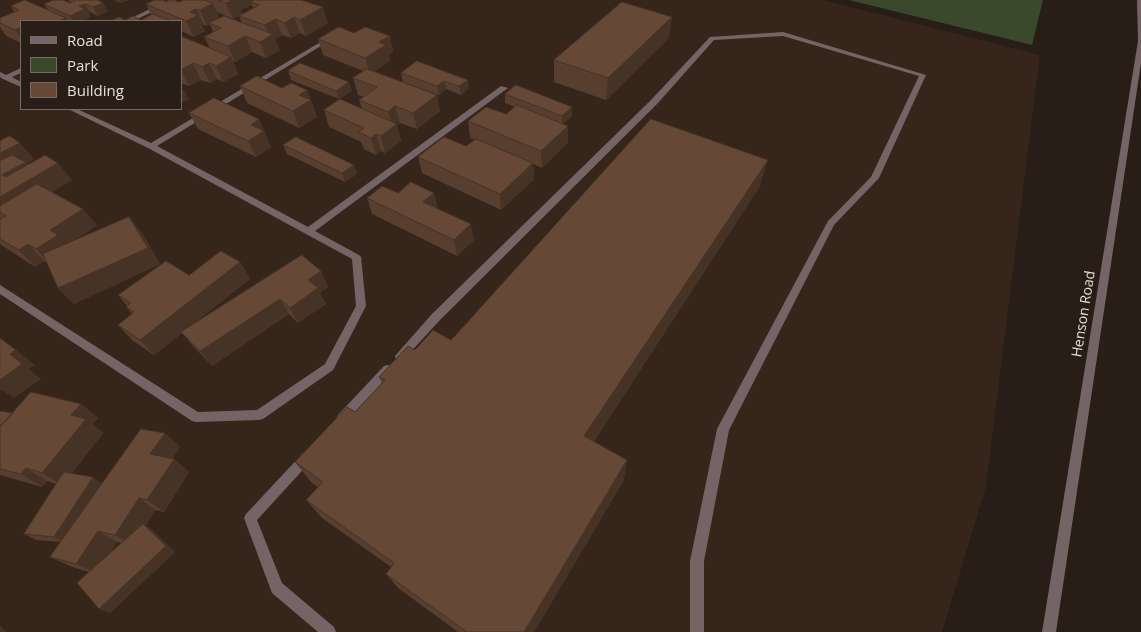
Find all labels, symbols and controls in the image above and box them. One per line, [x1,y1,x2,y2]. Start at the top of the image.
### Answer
legend [20,20,182,110]
text: Road [67,30,103,50]
text: Park [67,55,98,75]
text: Building [67,80,124,100]
street label: Henson Road [1069,269,1099,359]

